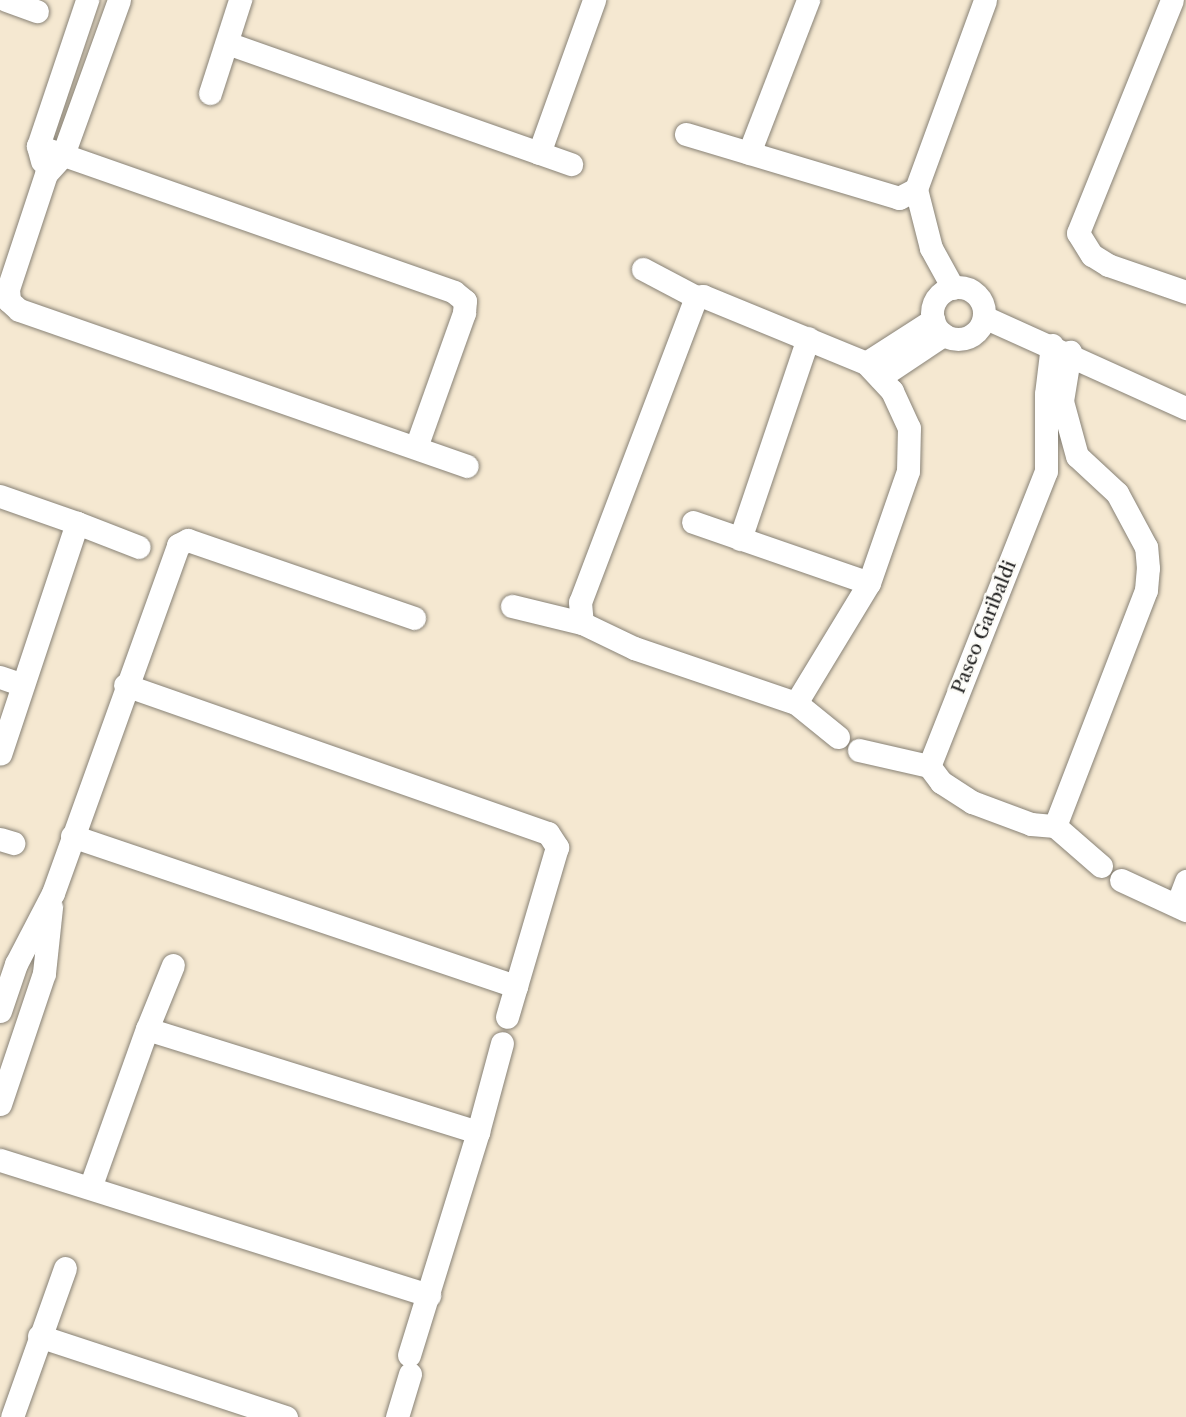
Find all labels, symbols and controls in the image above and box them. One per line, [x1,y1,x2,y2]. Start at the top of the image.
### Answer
street label: Paseo Garibaldi [947,557,1021,697]

